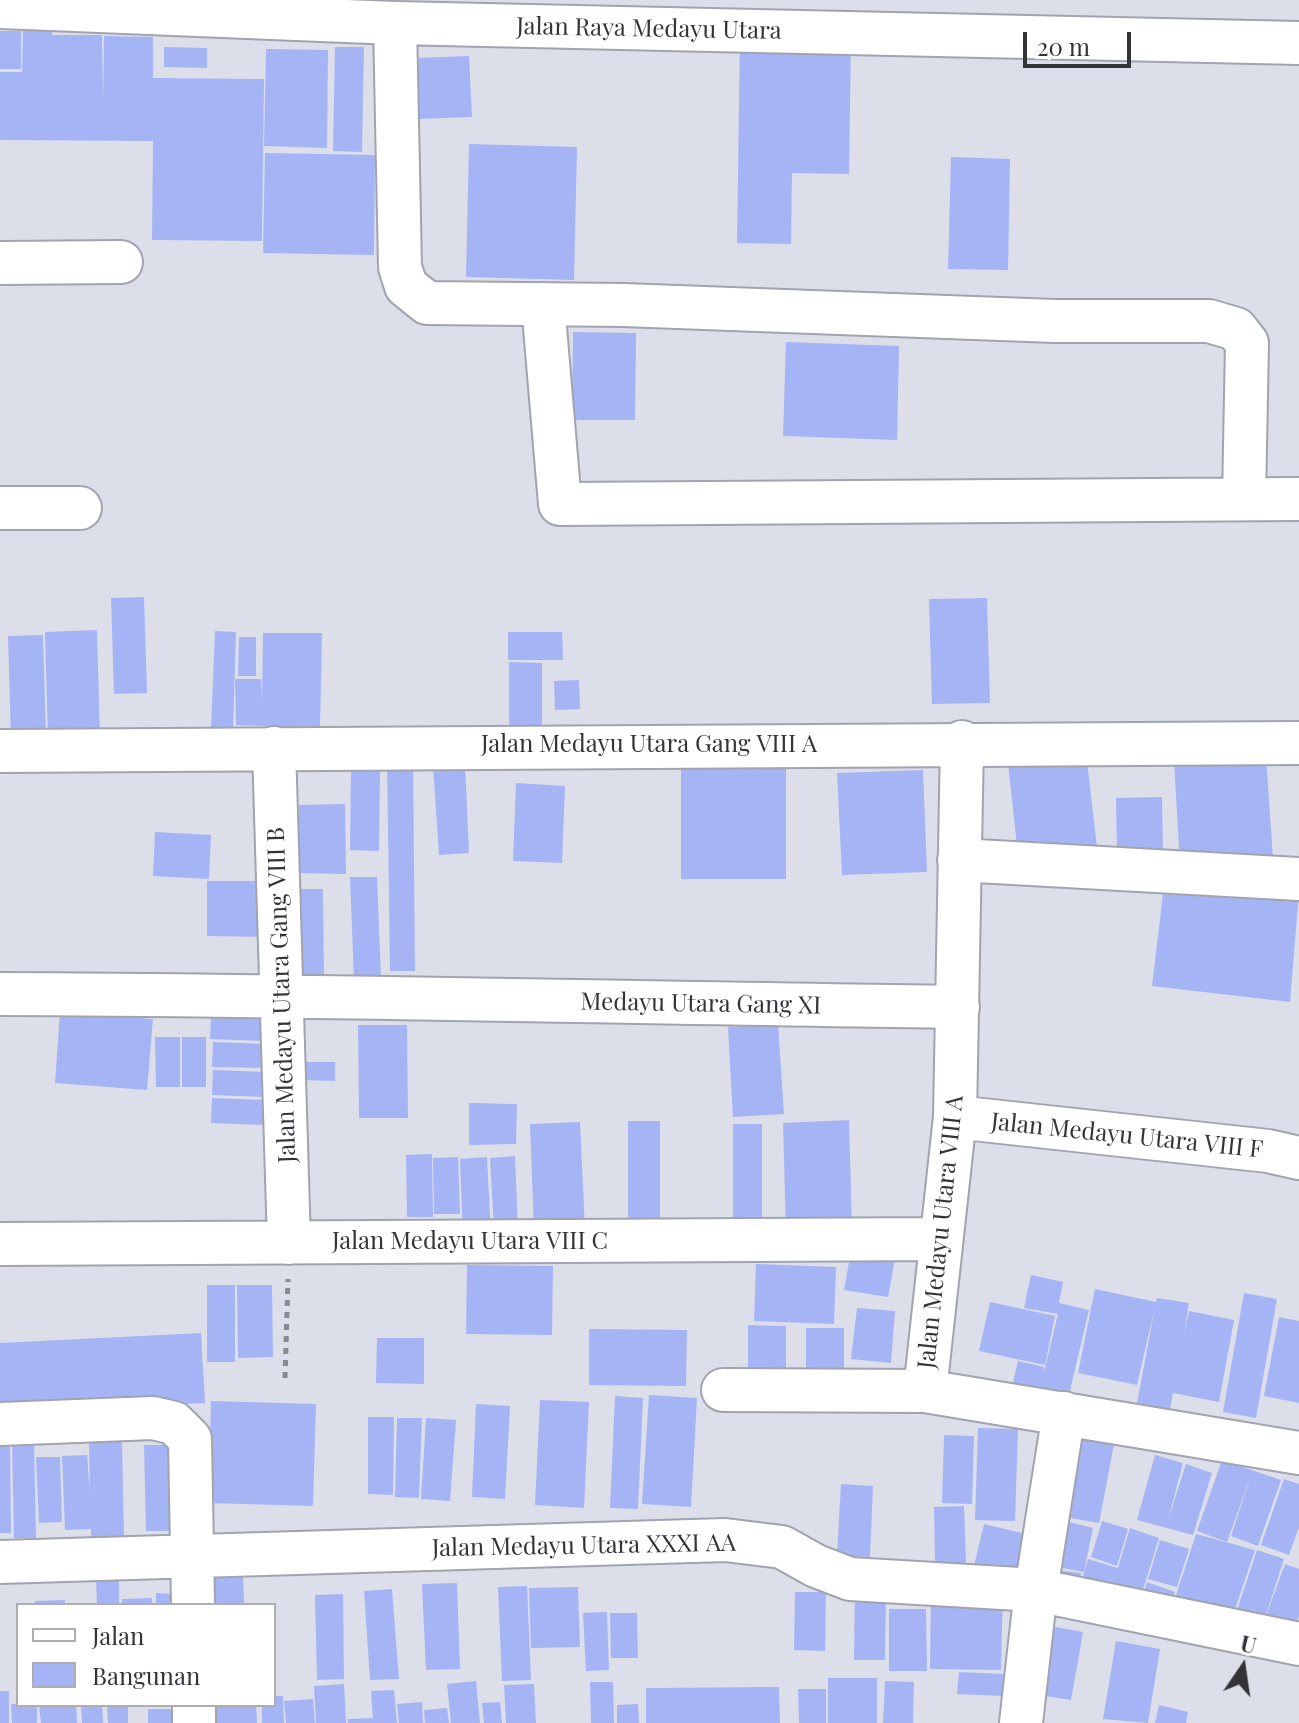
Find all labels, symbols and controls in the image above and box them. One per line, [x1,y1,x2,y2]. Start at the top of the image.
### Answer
street label: Jalan Raya Medayu Utara [516,12,782,46]
scale bar [1027,16,1135,66]
text: 20 m [1037,30,1090,62]
street label: Jalan Medayu Utara Gang VIII A [481,731,817,759]
street label: Jalan Medayu Utara Gang VIII B [262,827,302,1163]
street label: Medayu Utara Gang XI [580,988,822,1020]
street label: Jalan Medayu Utara VIII A [912,1094,970,1370]
street label: Jalan Medayu Utara VIII F [990,1107,1264,1165]
street label: Jalan Medayu Utara VIII C [332,1228,608,1256]
street label: Jalan Medayu Utara XXXI AA [432,1529,736,1563]
legend [16,1603,276,1707]
text: Jalan [92,1619,144,1651]
north arrow [1203,1627,1283,1707]
text: U [1238,1627,1259,1660]
text: Bangunan [92,1659,200,1691]

